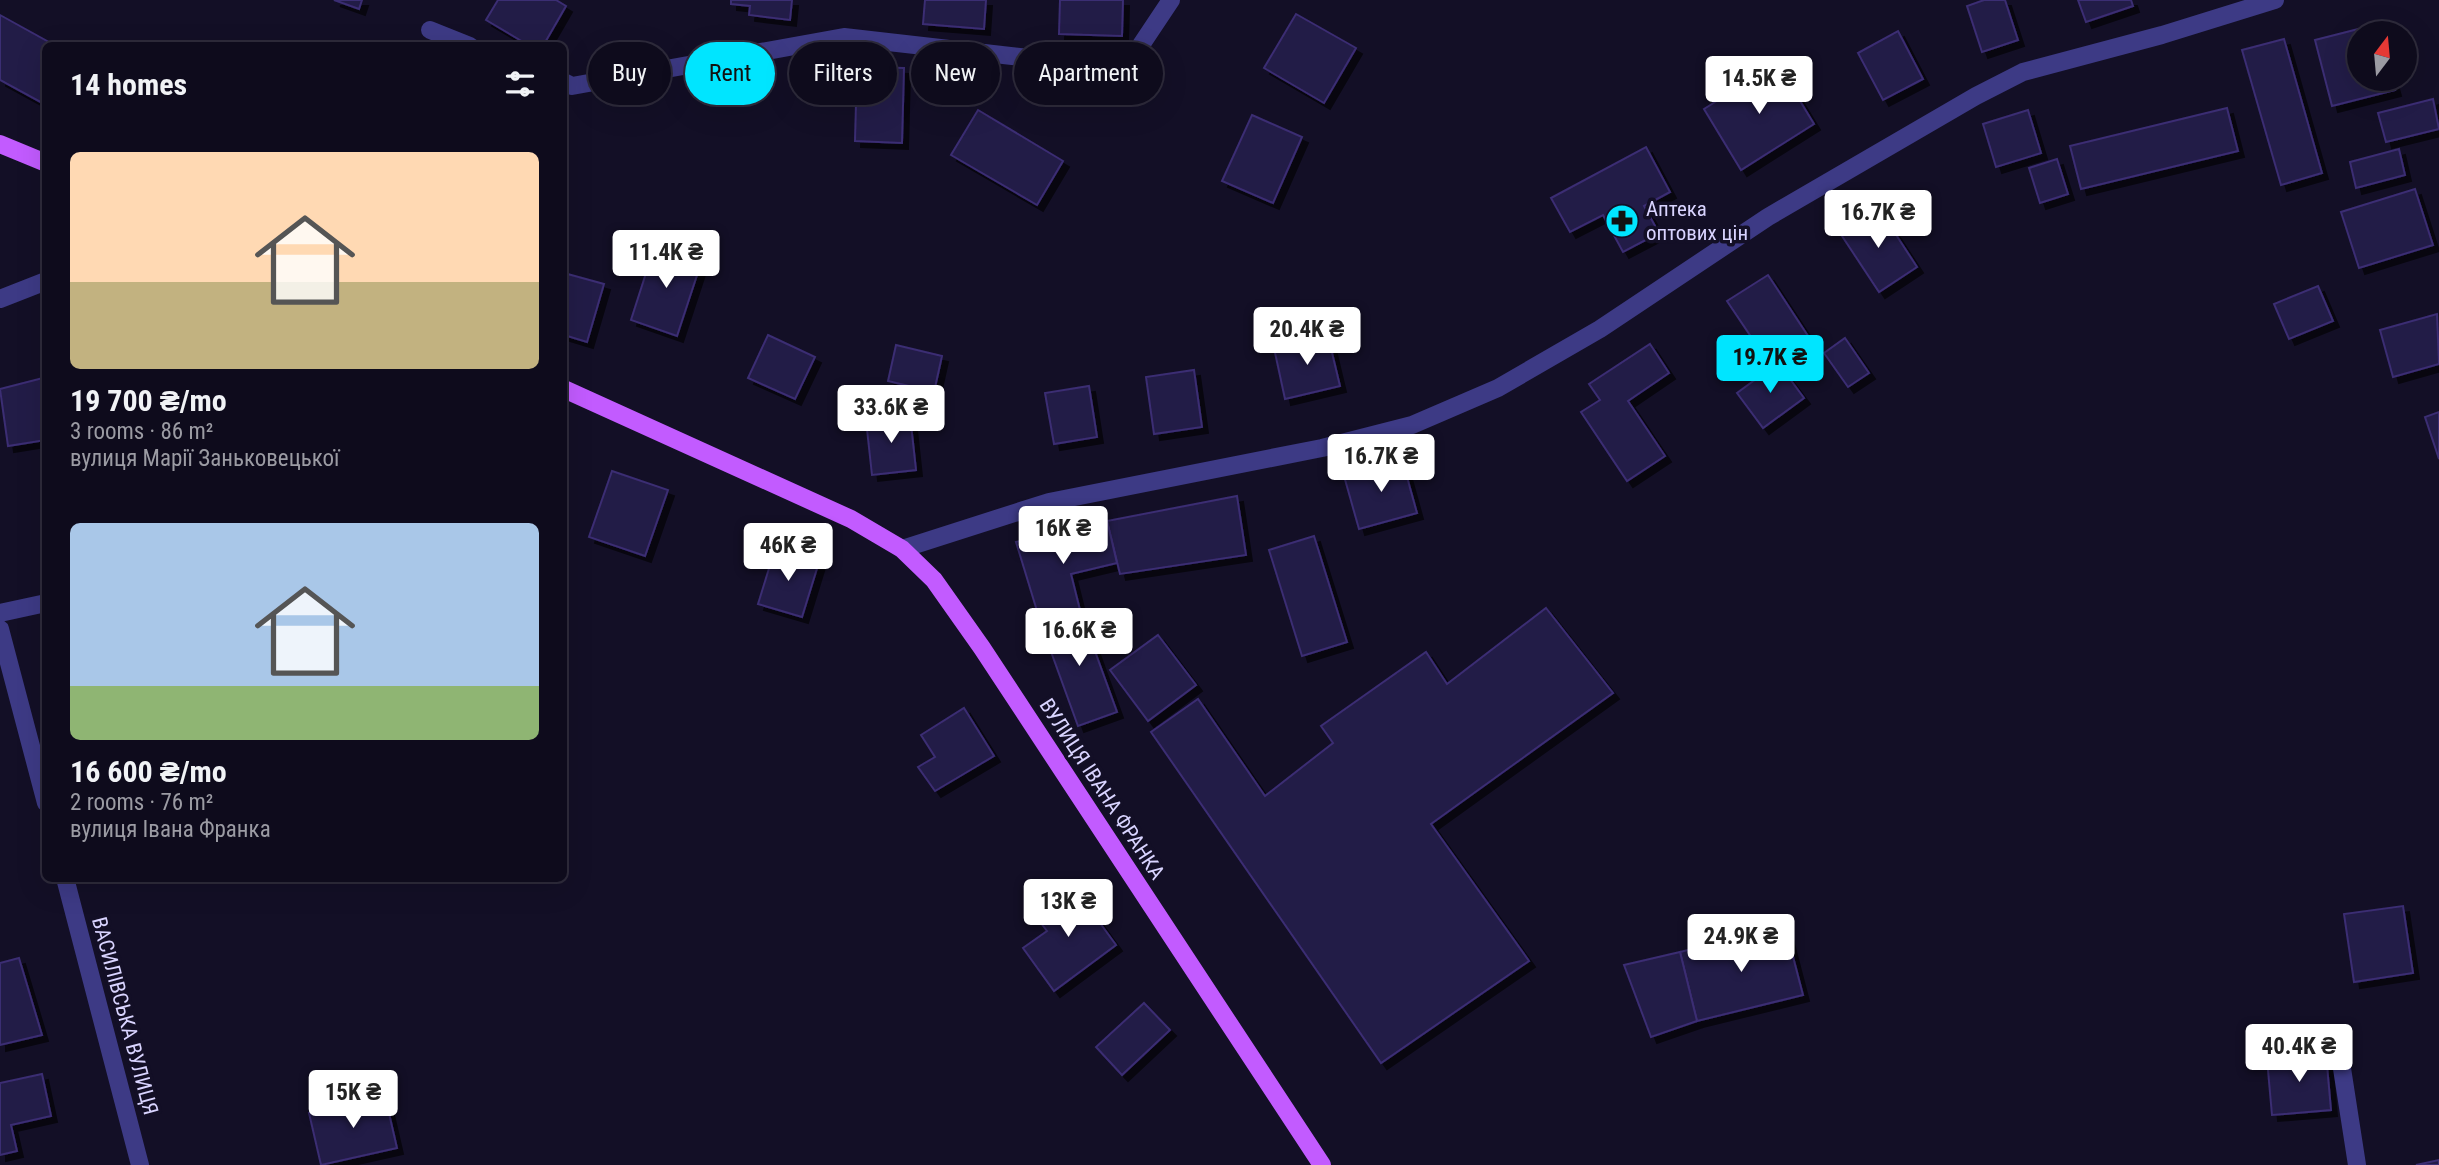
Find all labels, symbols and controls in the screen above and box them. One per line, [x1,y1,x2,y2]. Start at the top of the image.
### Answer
north arrow [2347,21,2417,91]
map controls [2347,21,2417,91]
chip: Buy [588,42,671,105]
chip: Rent [685,42,775,105]
chip: Filters [789,42,897,105]
chip: New [911,42,1000,105]
chip: Apartment [1014,42,1163,105]
pin: 14.5K ₴ [1694,57,1824,116]
icon: filters [501,65,539,103]
text: 14.5K ₴ [1722,65,1796,92]
text: 14 homes [70,67,187,102]
pin: 16.7K ₴ [1813,190,1943,250]
icon: home [242,197,368,323]
place label: Аптека оптових цін [1646,197,1748,245]
text: 16.7K ₴ [1841,199,1915,226]
pharmacy icon: Аптека оптових цін [1603,202,1641,240]
pin: 11.4K ₴ [601,230,731,290]
text: 11.4K ₴ [629,239,703,266]
pin: 20.4K ₴ [1242,308,1372,367]
text: 20.4K ₴ [1270,316,1344,343]
pin: 19.7K ₴ [1705,336,1835,395]
text: 19.7K ₴ [1733,344,1807,371]
text: 19 700 ₴/mo [70,383,227,418]
pin: 33.6K ₴ [826,386,956,445]
text: 33.6K ₴ [854,394,928,421]
text: 3 rooms · 86 m² [70,418,213,445]
pin: 16.7K ₴ [1316,434,1446,494]
text: 16.7K ₴ [1344,443,1418,470]
text: вулиця Марії Заньковецької [70,445,340,472]
pin: 16K ₴ [1014,506,1112,566]
text: 16K ₴ [1035,515,1091,542]
pin: 46K ₴ [739,524,837,583]
text: 46K ₴ [760,532,816,559]
icon: home [242,568,368,694]
pin: 16.6K ₴ [1014,608,1144,668]
text: 16.6K ₴ [1042,617,1116,644]
street label: ВУЛИЦЯ ІВАНА ФРАНКА [1035,694,1169,884]
text: 16 600 ₴/mo [70,754,227,789]
text: 2 rooms · 76 m² [70,789,213,816]
text: вулиця Івана Франка [70,816,271,843]
pin: 13K ₴ [1019,880,1117,939]
text: 13K ₴ [1040,888,1096,915]
street label: ВАСИЛІВСЬКА ВУЛИЦЯ [87,914,163,1118]
pin: 24.9K ₴ [1676,914,1806,974]
text: 24.9K ₴ [1704,923,1778,950]
pin: 40.4K ₴ [2234,1024,2364,1084]
text: 40.4K ₴ [2262,1033,2336,1060]
pin: 15K ₴ [304,1070,402,1130]
text: 15K ₴ [325,1079,381,1106]

